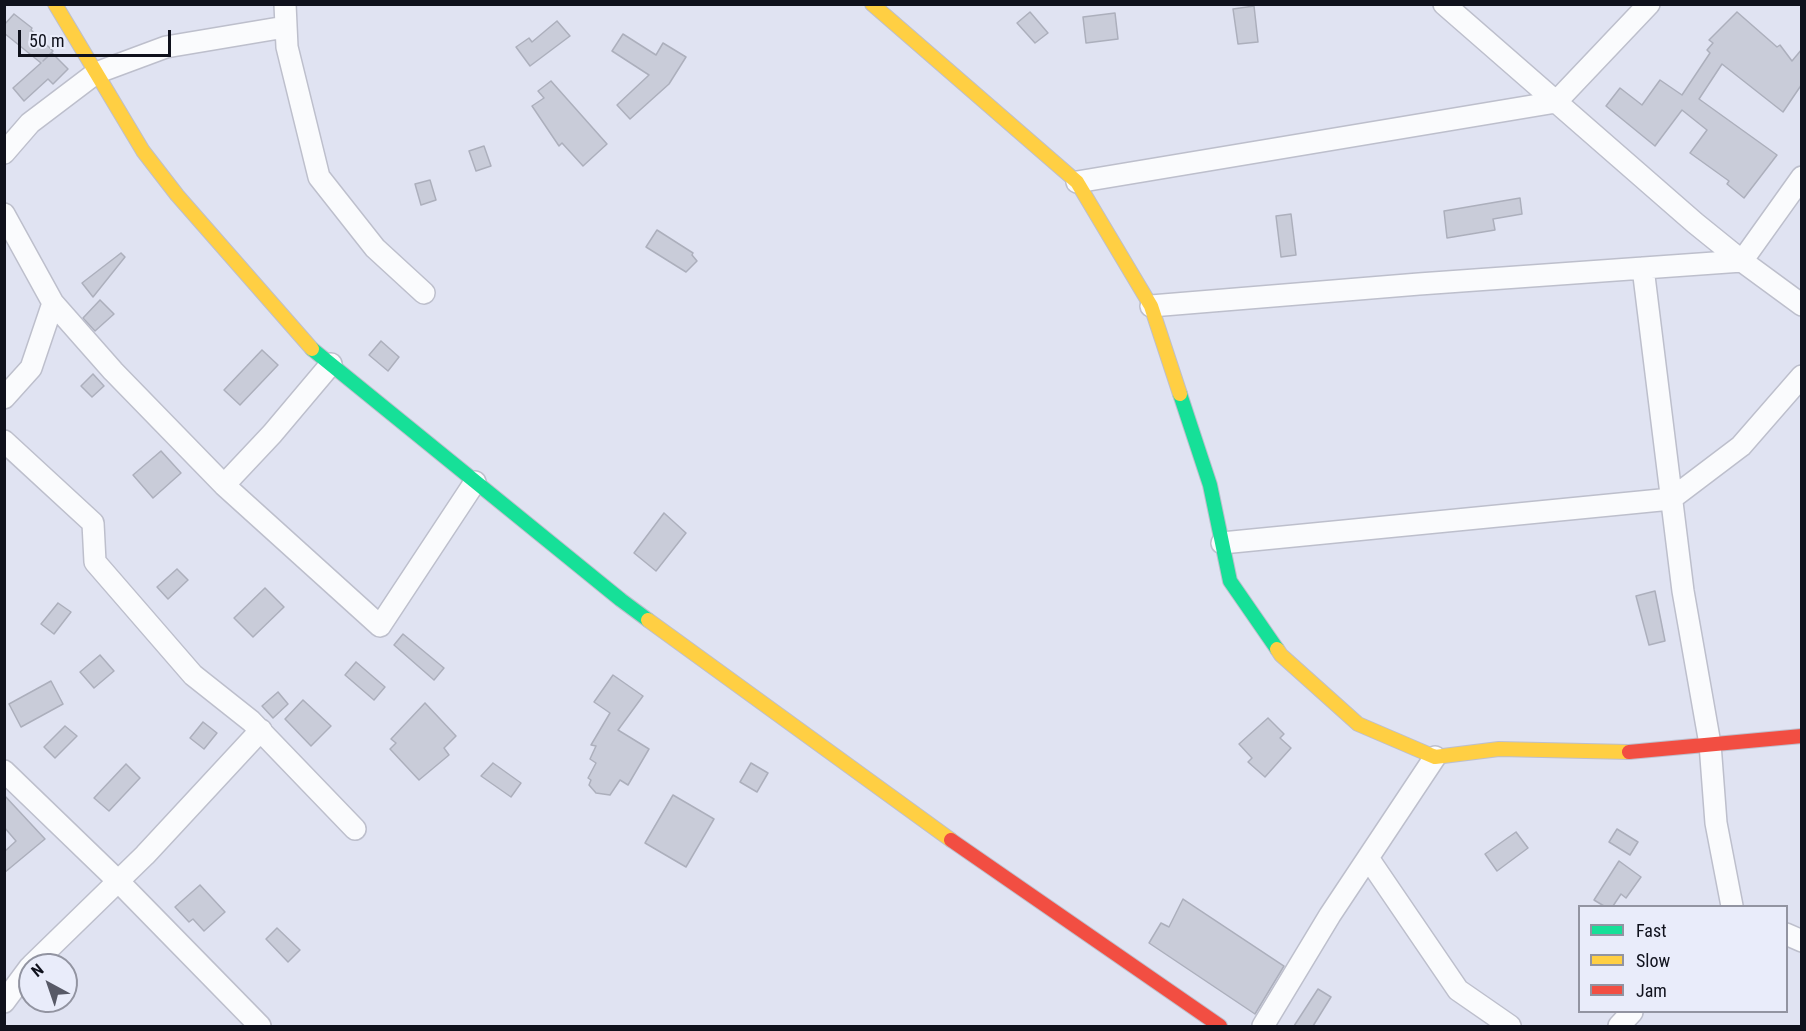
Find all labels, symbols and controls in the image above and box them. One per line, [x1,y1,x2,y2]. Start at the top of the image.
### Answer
scale bar [21,18,174,56]
text: 50 m [29,30,64,51]
legend [1578,905,1788,1013]
text: Fast [1636,920,1667,941]
text: Slow [1636,950,1670,971]
north arrow [18,953,78,1013]
text: N [28,960,47,981]
text: Jam [1636,980,1667,1001]

